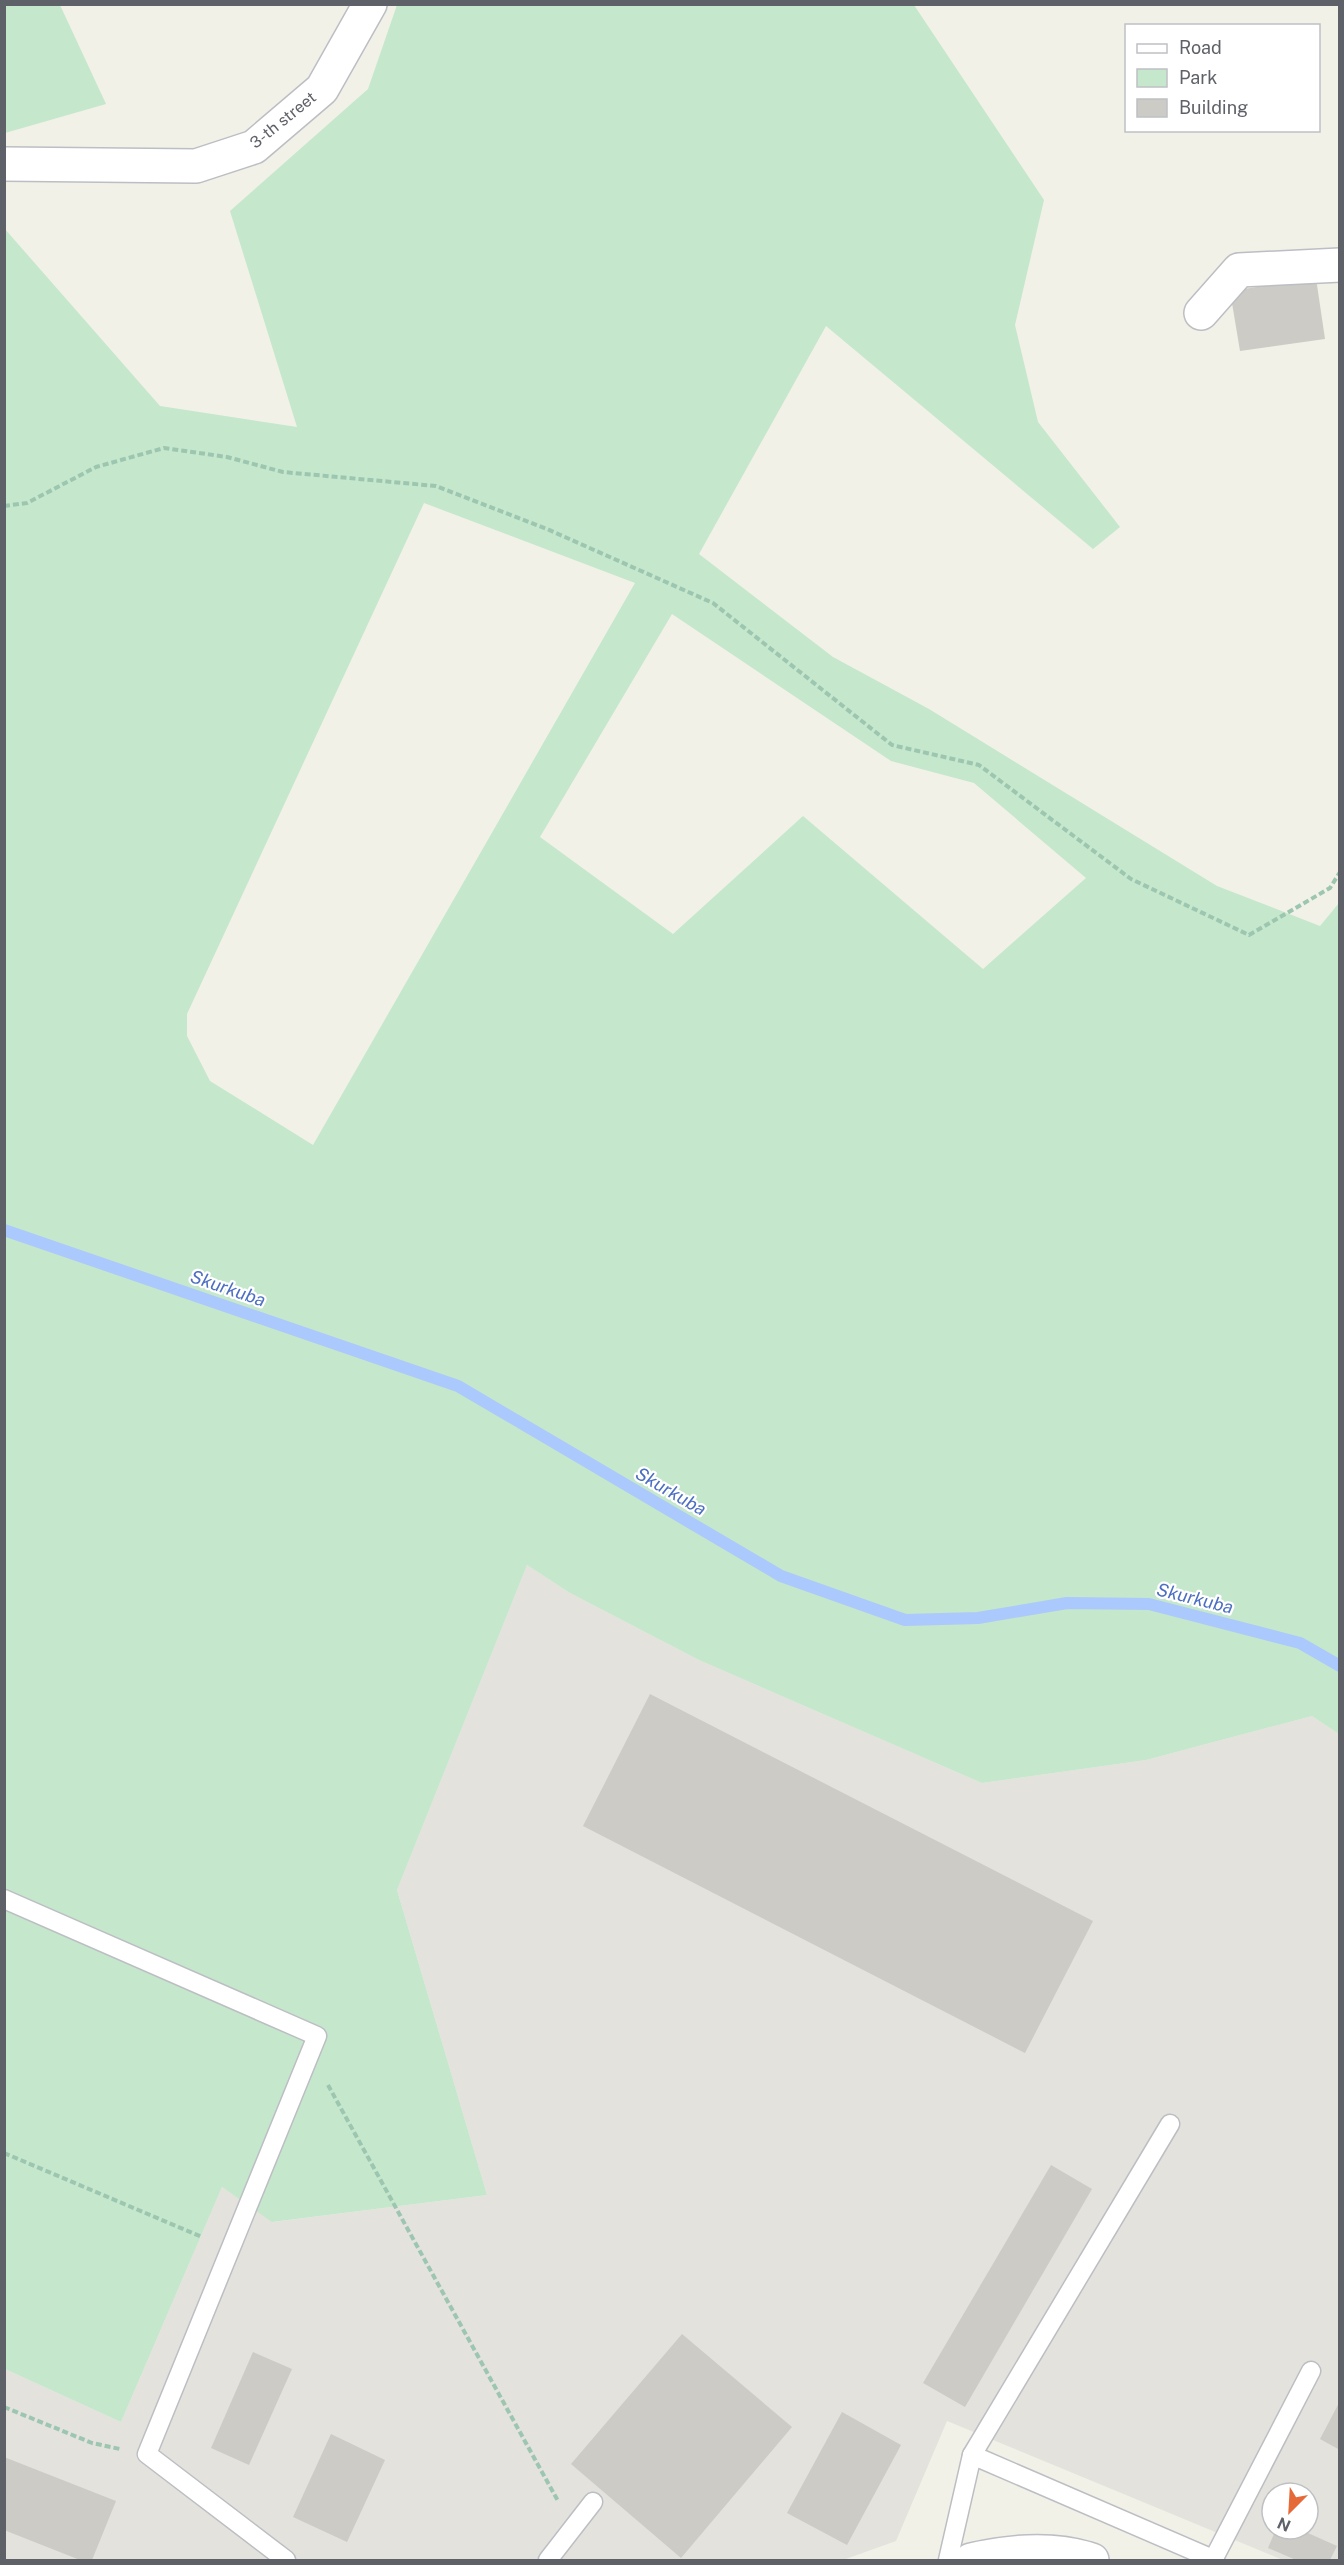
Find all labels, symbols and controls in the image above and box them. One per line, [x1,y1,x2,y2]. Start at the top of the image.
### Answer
legend [1125,24,1320,132]
text: Road [1179,37,1222,58]
text: Park [1179,67,1217,88]
street label: 3-th street [246,88,320,152]
text: Building [1179,97,1248,118]
water label: Skurkuba [188,1265,268,1311]
water label: Skurkuba [632,1462,710,1520]
water label: Skurkuba [1155,1578,1235,1618]
north arrow [1260,2481,1320,2541]
text: N [1275,2513,1294,2535]

